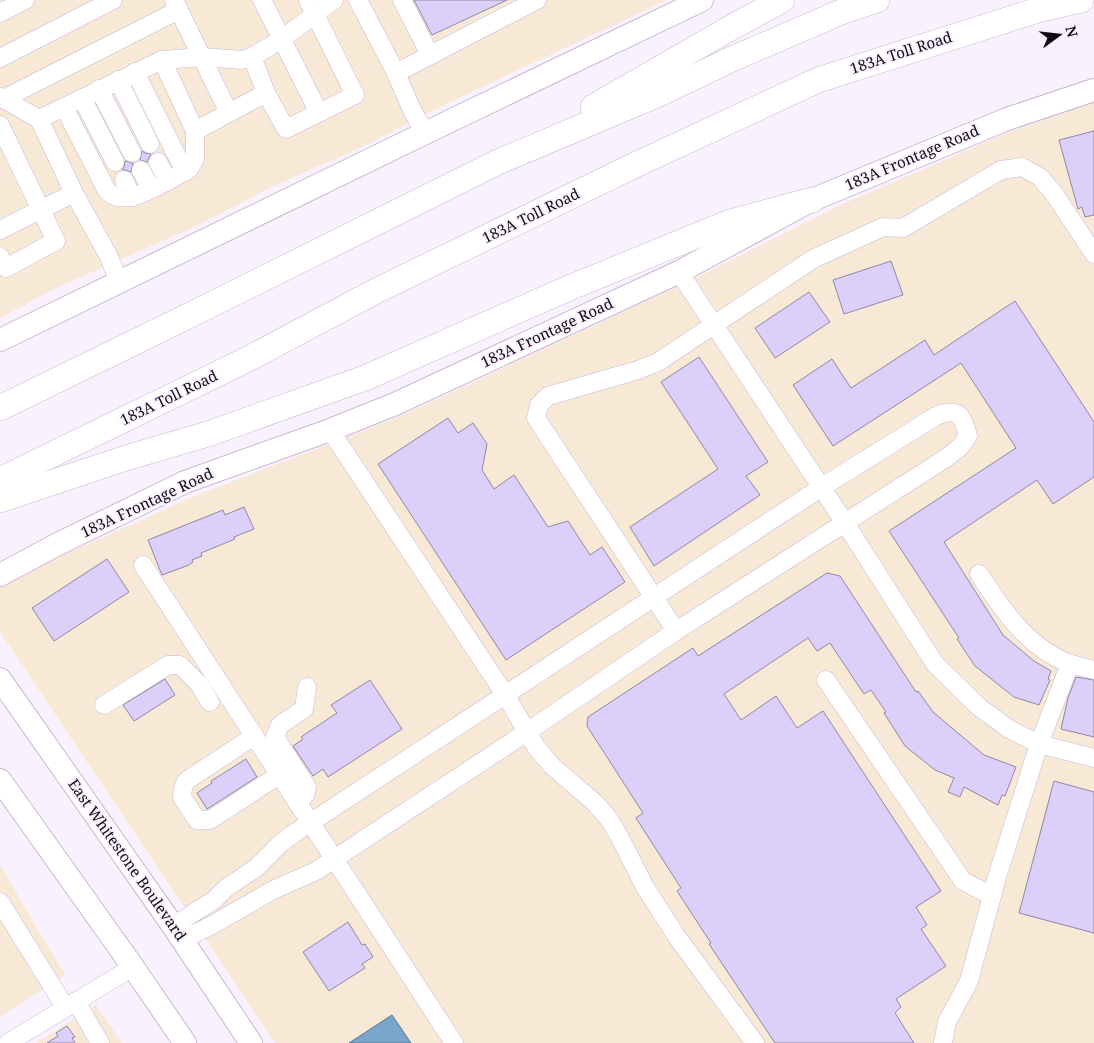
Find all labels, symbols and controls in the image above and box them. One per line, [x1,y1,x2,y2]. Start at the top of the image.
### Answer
north arrow [1034,10,1084,60]
text: N [1061,24,1083,39]
street label: 183A Toll Road [847,26,954,78]
street label: 183A Frontage Road [842,120,982,194]
street label: 183A Toll Road [478,183,583,247]
street label: 183A Frontage Road [477,293,616,372]
street label: 183A Toll Road [116,365,221,429]
street label: 183A Frontage Road [77,463,216,542]
street label: East Whitestone Boulevard [64,774,191,944]

